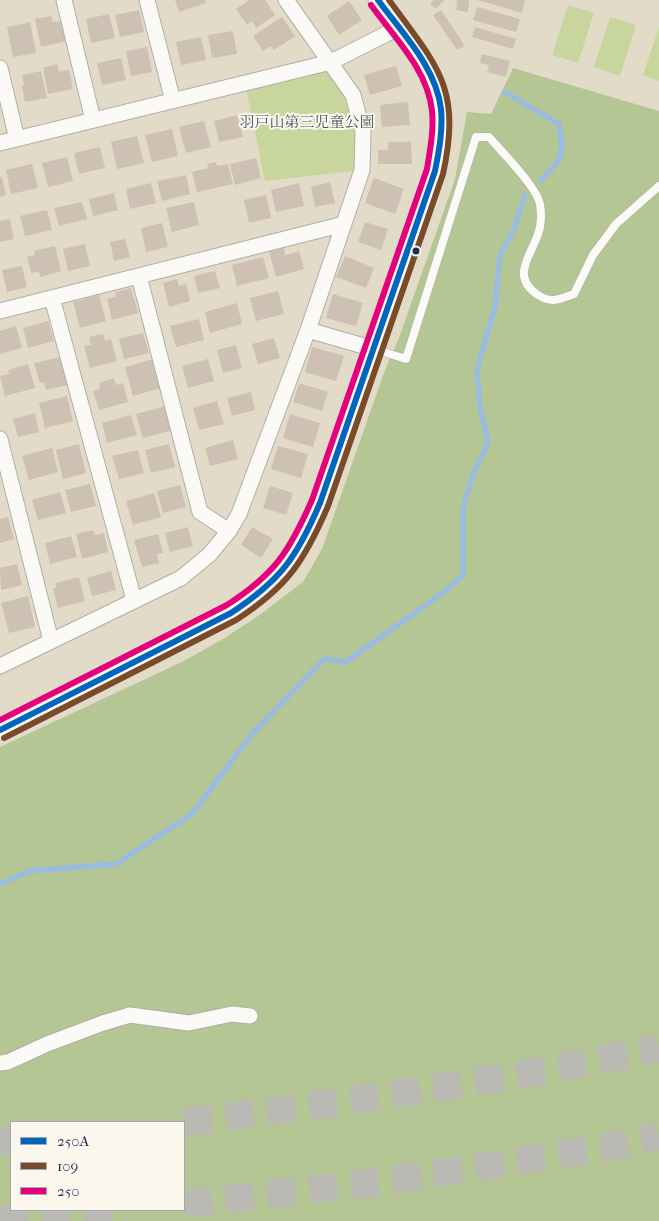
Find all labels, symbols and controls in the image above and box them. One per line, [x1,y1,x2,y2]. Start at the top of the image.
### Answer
park label: 羽戸山第三児童公園 [240,114,374,132]
unlabelled marker [411,246,421,256]
legend [10,1121,185,1211]
text: 250A [57,1132,89,1150]
text: 109 [57,1157,78,1175]
text: 250 [57,1182,79,1200]

